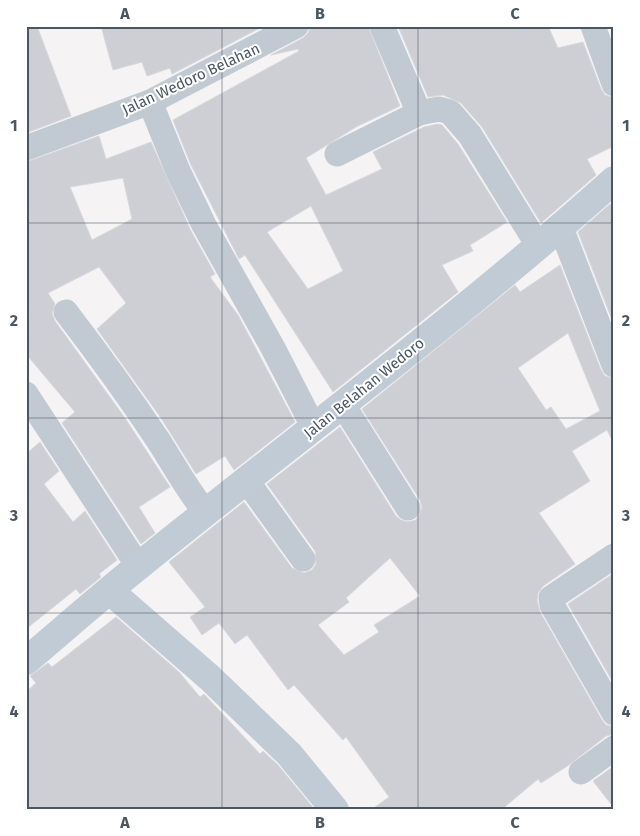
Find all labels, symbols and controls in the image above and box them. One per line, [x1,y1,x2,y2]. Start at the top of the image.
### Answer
text: A [119,4,130,23]
text: B [315,4,325,23]
text: C [510,4,520,23]
street label: Jalan Wedoro Belahan [119,39,263,119]
text: 1 [10,116,18,135]
text: 1 [622,116,630,135]
text: 2 [10,311,18,330]
text: 2 [622,311,630,330]
street label: Jalan Belahan Wedoro [300,334,428,442]
text: 3 [9,506,18,525]
text: 3 [621,506,630,525]
text: 4 [9,702,19,721]
text: 4 [621,702,631,721]
text: A [119,813,130,832]
text: B [315,813,325,832]
text: C [510,813,520,832]

